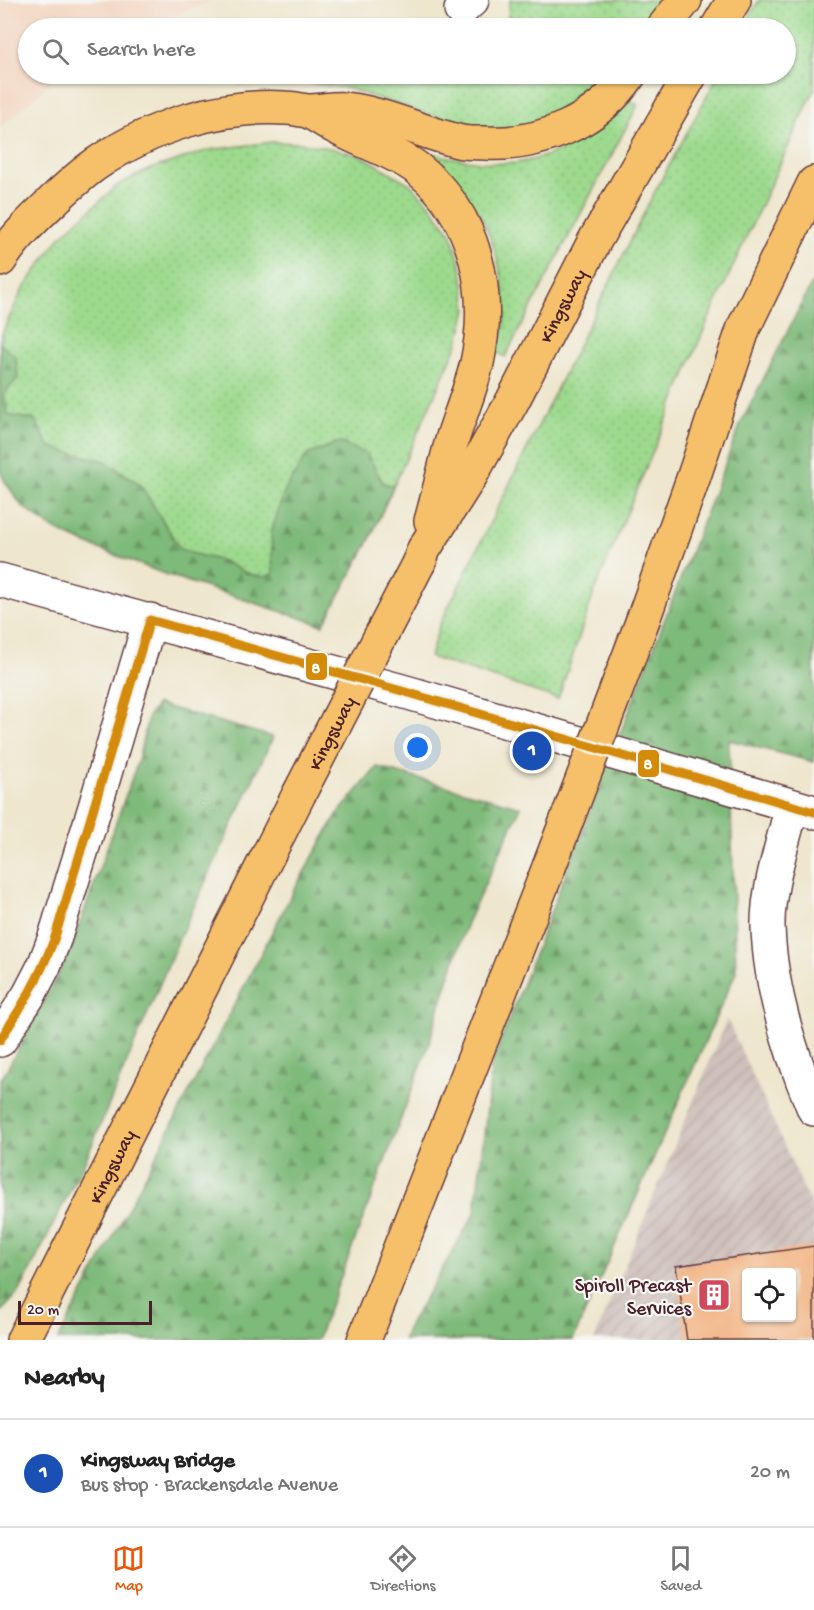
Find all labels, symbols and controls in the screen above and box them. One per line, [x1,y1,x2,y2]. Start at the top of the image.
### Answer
search box [18,18,796,84]
icon: search [39,35,72,68]
text: Search here [87,38,195,64]
street label: Kingsway [536,266,593,348]
line badge: 8 [305,652,328,681]
text: 8 [312,661,321,680]
street label: Kingsway [305,693,362,775]
pin: 1 [512,728,552,774]
your location [403,733,432,762]
line badge: 8 [637,749,660,778]
text: 8 [644,757,653,776]
street label: Kingsway [86,1126,142,1208]
map controls [742,1268,796,1322]
button: locate [742,1268,796,1322]
place label: Spiroll Precast Services [575,1276,693,1322]
building icon: Spiroll Precast Services [696,1277,732,1313]
scale bar [18,1298,152,1326]
text: 20 m [27,1302,59,1321]
text: Nearby [24,1364,105,1395]
text: Kingsway Bridge [81,1449,235,1475]
text: 1 [39,1462,48,1485]
text: 20 m [750,1462,790,1485]
text: Bus stop · Brackensdale Avenue [81,1475,338,1498]
tab: Map [112,1542,145,1597]
tab: Directions [370,1542,436,1597]
tab: Saved [660,1542,701,1597]

